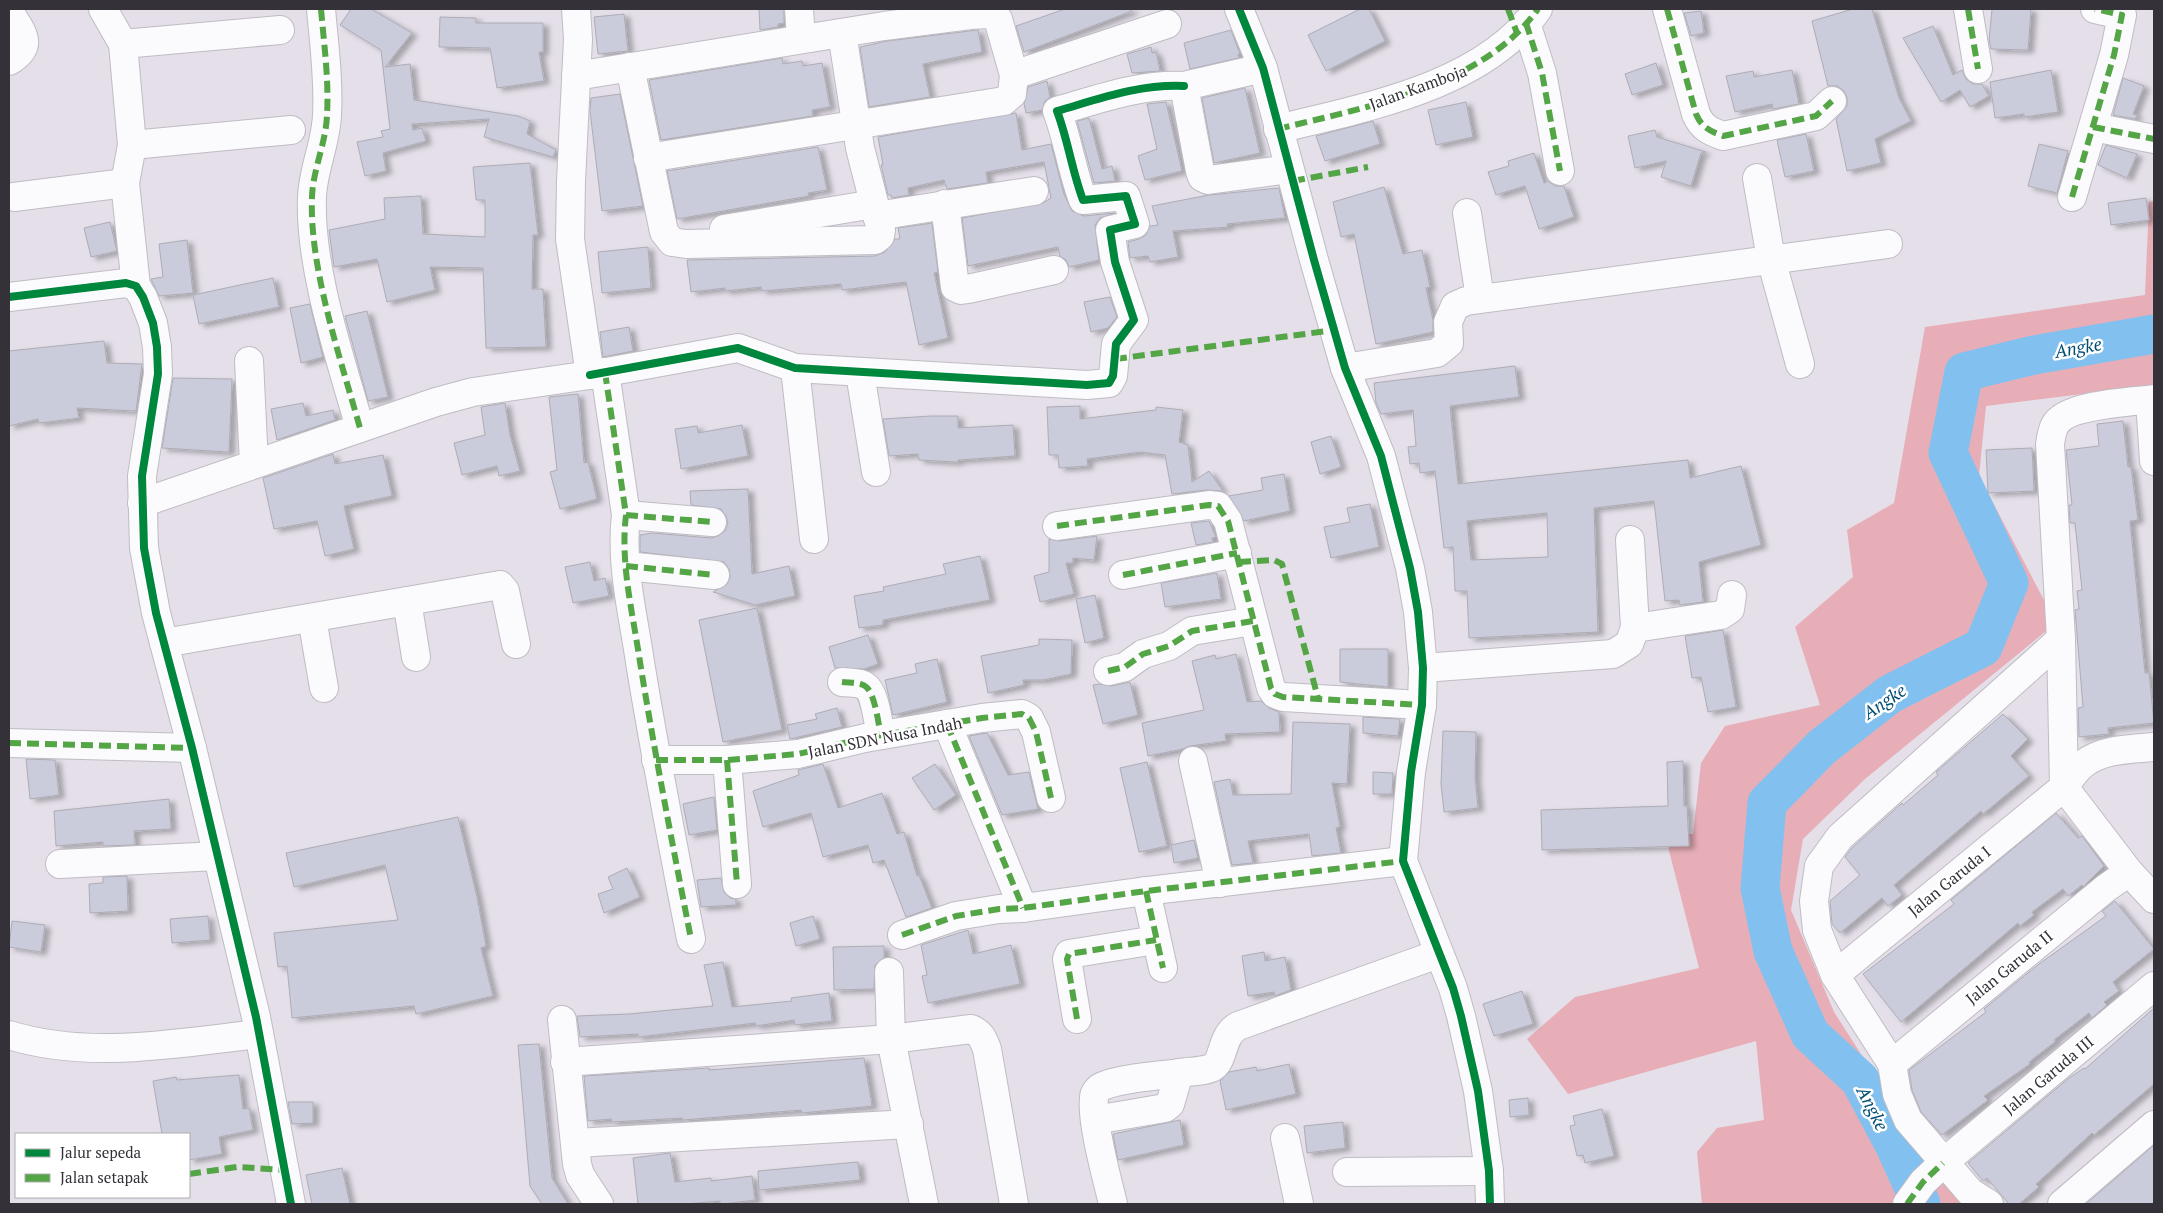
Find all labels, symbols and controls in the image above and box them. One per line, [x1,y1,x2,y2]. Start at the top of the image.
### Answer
street label: Jalan Kamboja [1366,59,1470,115]
water label: Angke [2052,331,2103,363]
water label: Angke [1857,678,1910,725]
street label: Jalan SDN Nusa Indah [806,711,965,763]
street label: Jalan Garuda I [1903,841,1995,921]
street label: Jalan Garuda II [1961,925,2057,1009]
street label: Jalan Garuda III [1998,1031,2098,1119]
water label: Angke [1851,1081,1894,1134]
legend [15,1133,190,1198]
text: Jalur sepeda [60,1142,142,1162]
text: Jalan setapak [60,1167,149,1187]

